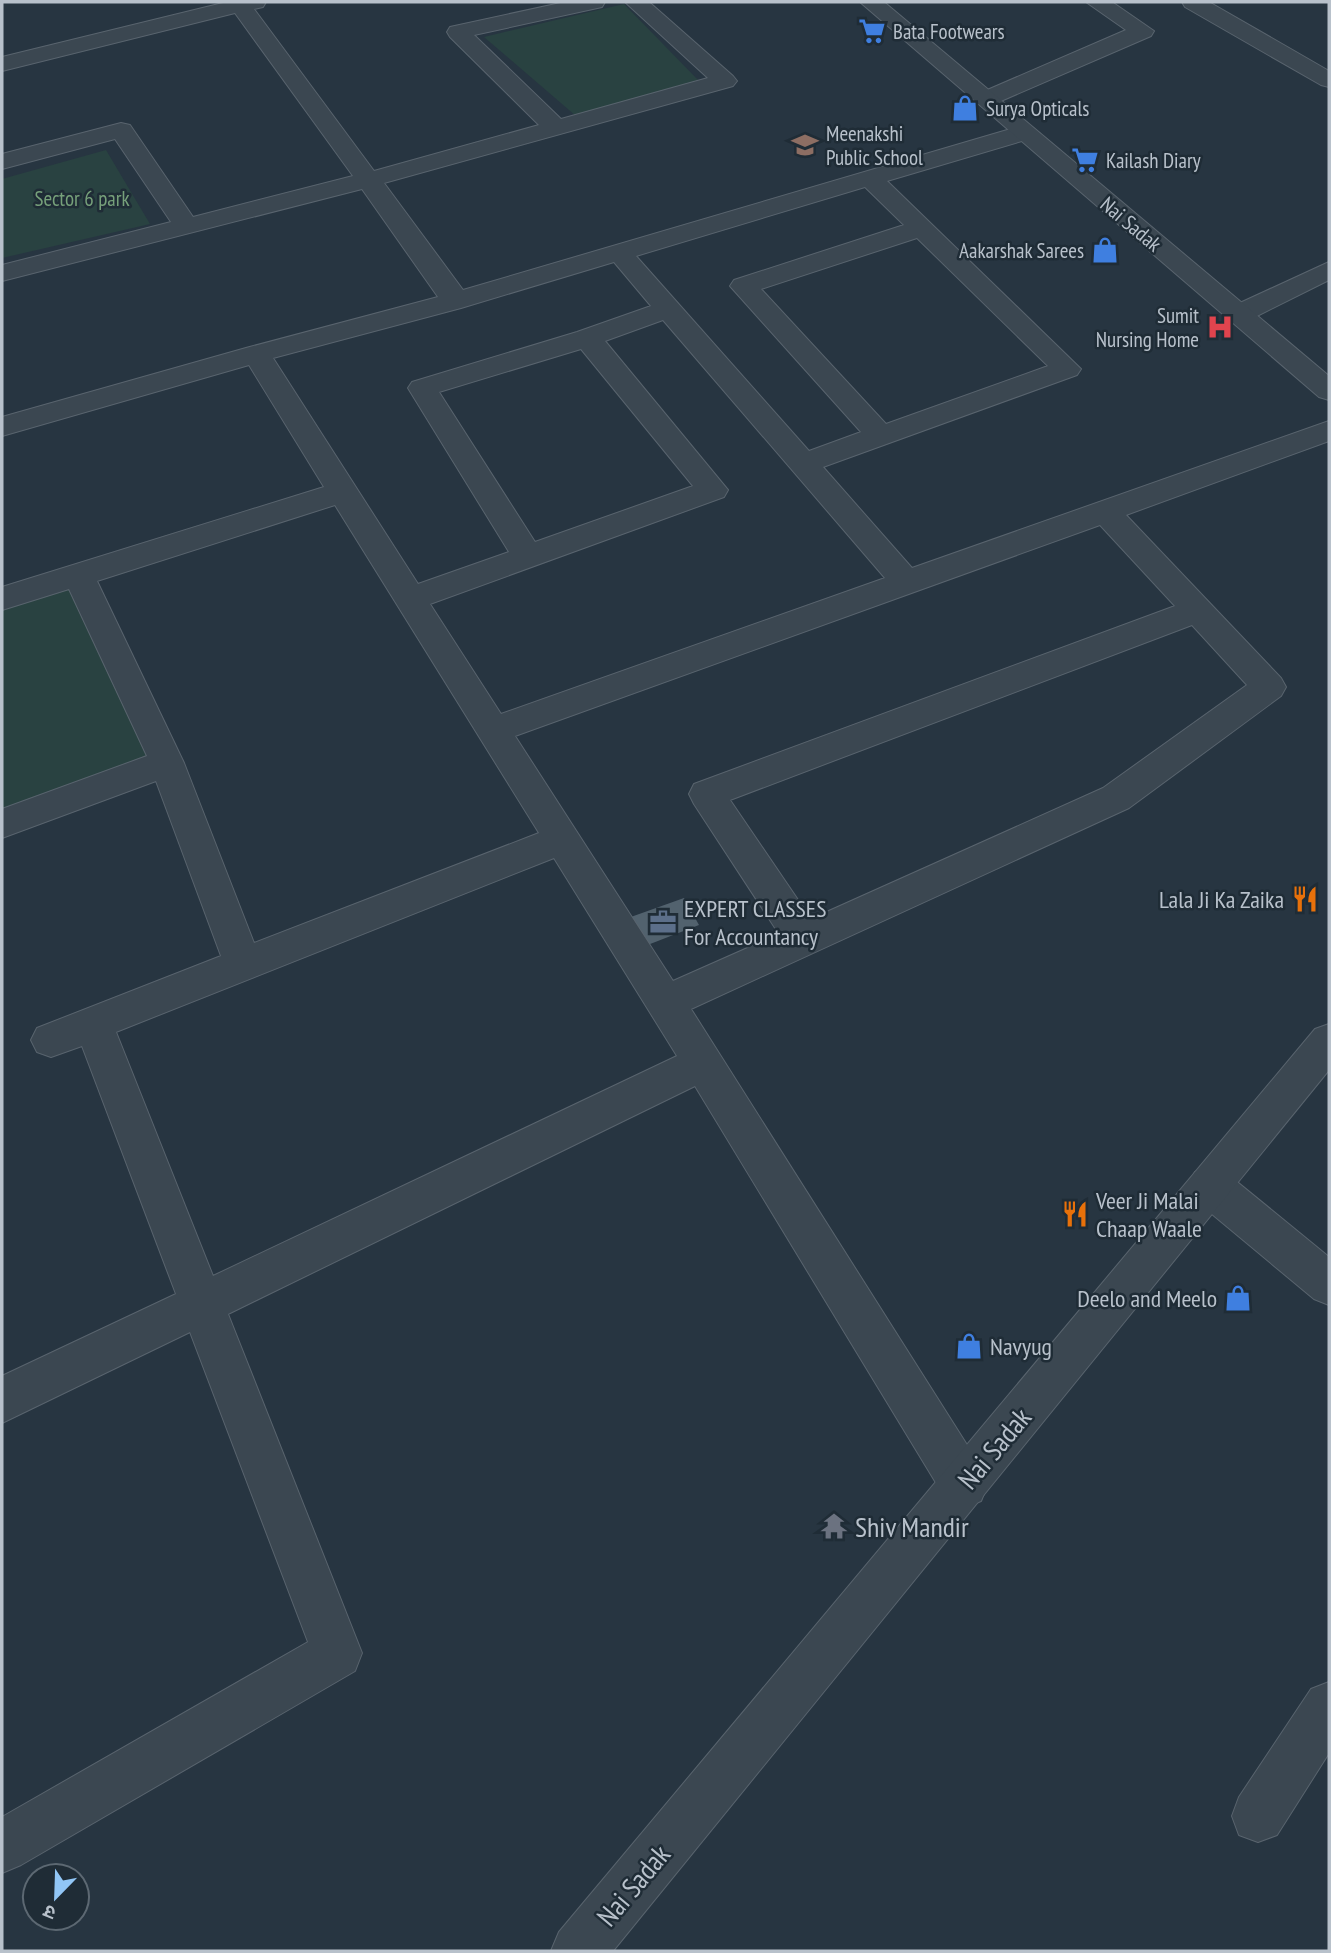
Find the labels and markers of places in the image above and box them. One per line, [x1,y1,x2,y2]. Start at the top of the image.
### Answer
supermarket icon: Bata Footwears [857,16,887,46]
place label: Bata Footwears [893,18,1005,45]
shop icon: Surya Opticals [950,93,980,123]
place label: Surya Opticals [986,95,1089,122]
place label: Meenakshi Public School [826,120,923,171]
school or university icon: Meenakshi Public School [790,130,820,160]
supermarket icon: Kailash Diary [1070,145,1100,175]
place label: Kailash Diary [1106,147,1201,174]
shop icon: Aakarshak Sarees [1090,235,1120,265]
place label: Aakarshak Sarees [959,237,1084,264]
place label: Sumit Nursing Home [1096,302,1199,353]
hospital icon: Sumit Nursing Home [1205,312,1235,342]
place label: Lala Ji Ka Zaika [1159,884,1284,915]
restaurant icon: Lala Ji Ka Zaika [1290,884,1320,914]
place label: EXPERT CLASSES For Accountancy [684,893,826,952]
office icon: EXPERT CLASSES For Accountancy [648,907,678,937]
place label: Veer Ji Malai Chaap Waale [1095,1185,1202,1244]
restaurant icon: Veer Ji Malai Chaap Waale [1060,1199,1090,1229]
place label: Deelo and Meelo [1077,1283,1217,1314]
shop icon: Deelo and Meelo [1223,1283,1253,1313]
shop icon: Navyug [954,1331,984,1361]
place label: Navyug [990,1331,1052,1362]
place label: Shiv Mandir [855,1508,969,1545]
temple icon: Shiv Mandir [819,1511,849,1541]

